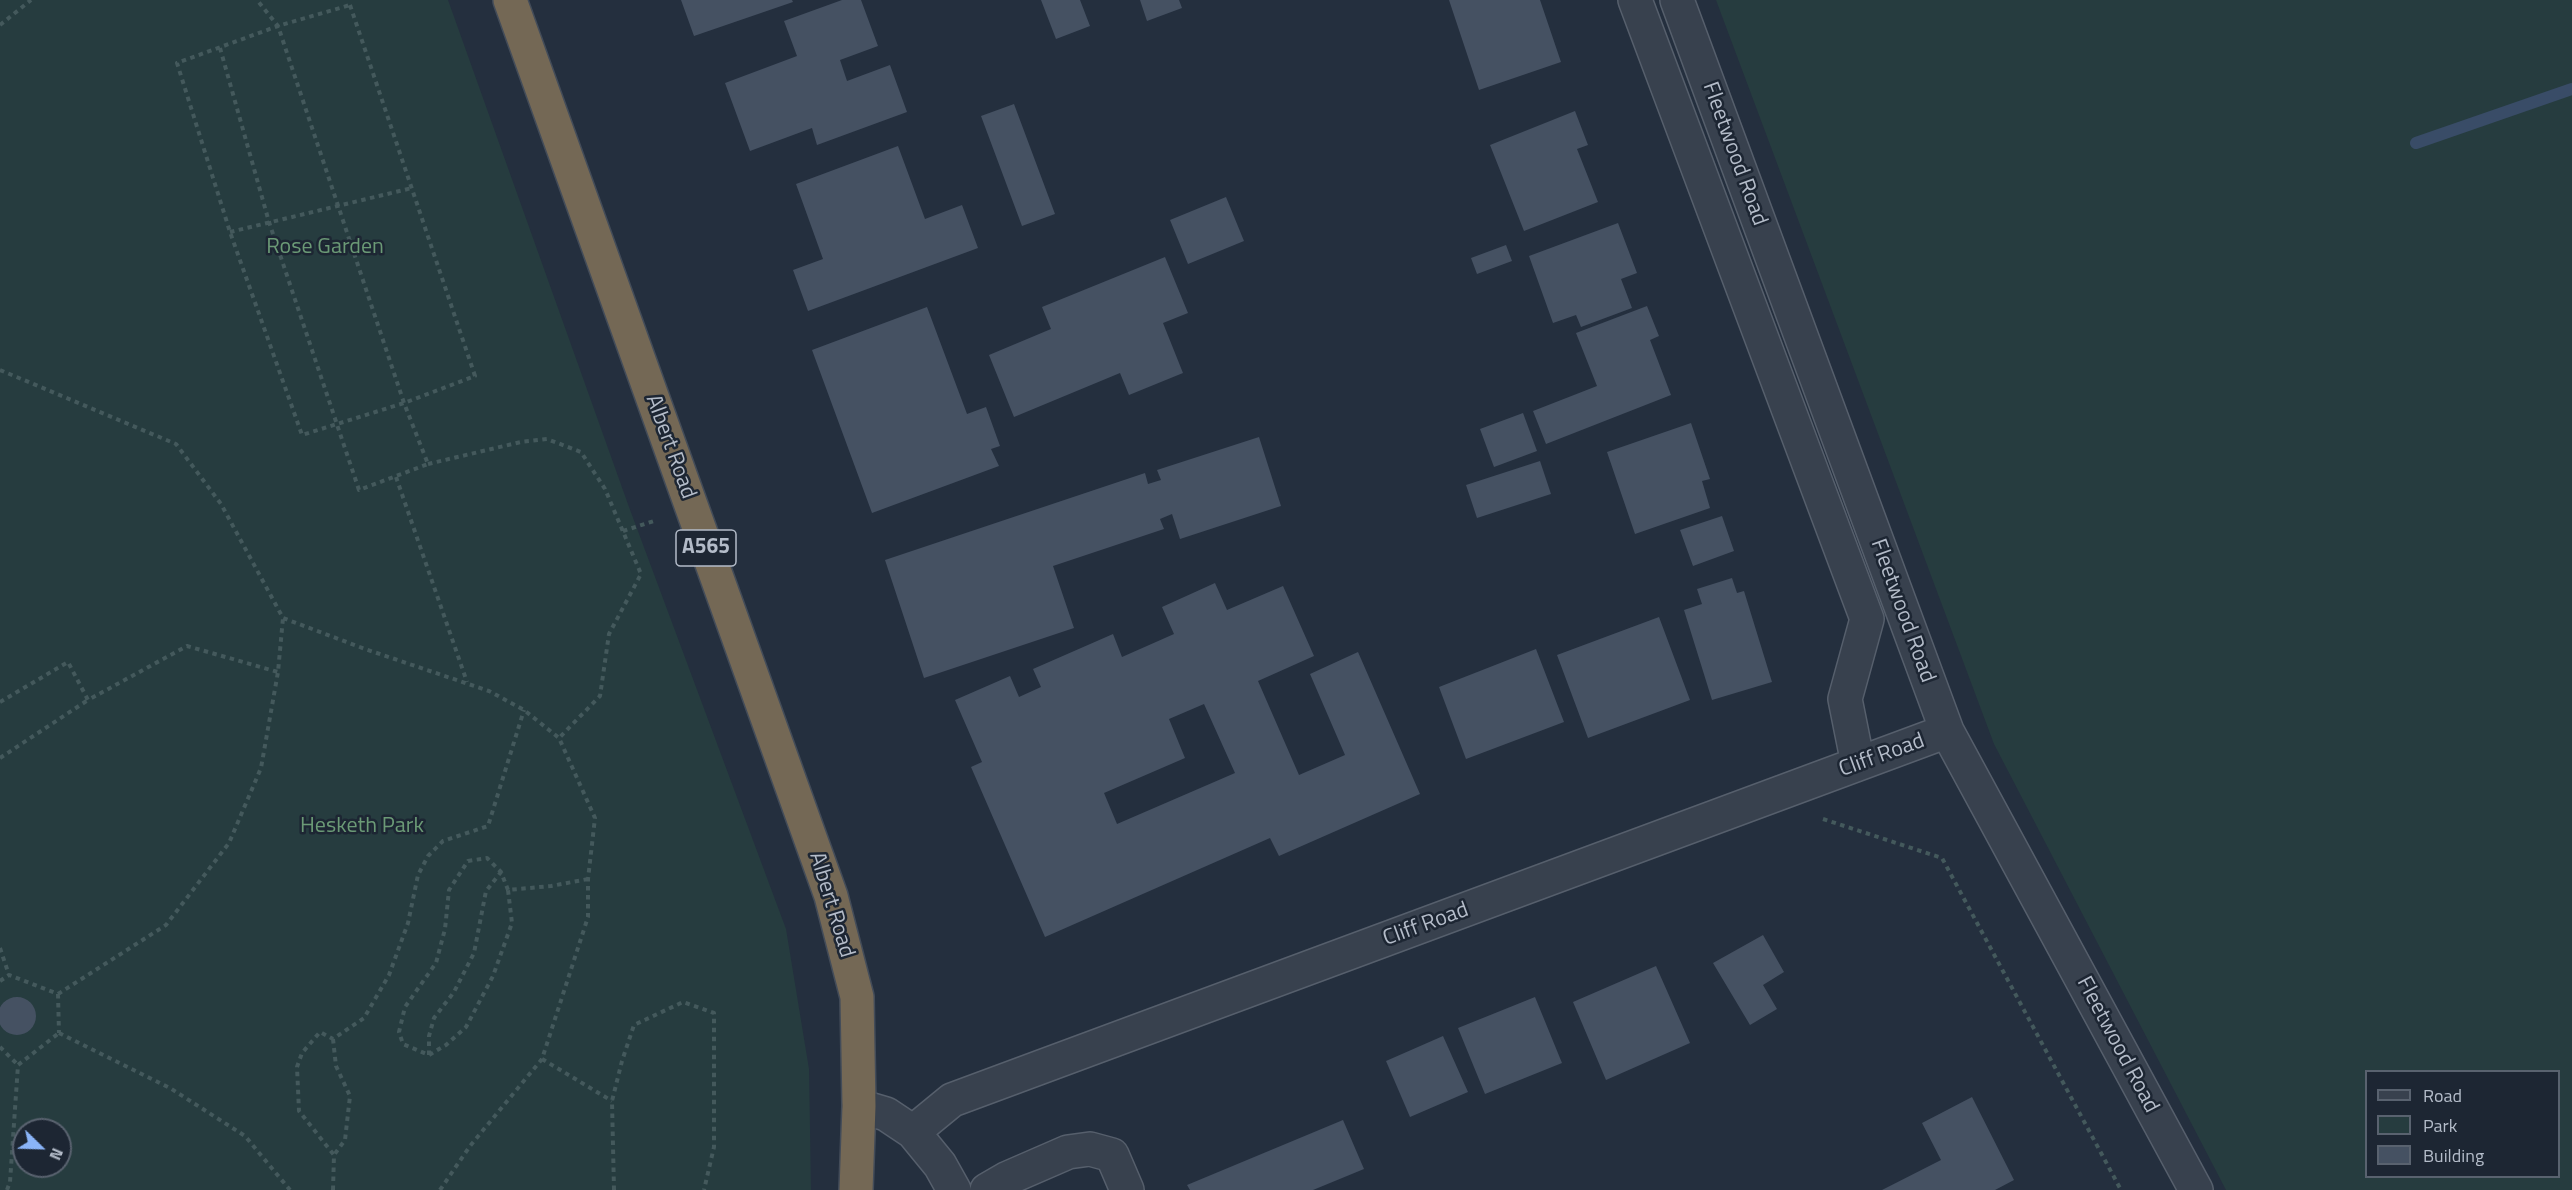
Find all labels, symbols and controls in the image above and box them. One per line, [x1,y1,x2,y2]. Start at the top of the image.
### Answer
street label: Fleetwood Road [1696,79,1772,229]
park label: Rose Garden [266,235,384,261]
street label: Albert Road [639,391,701,503]
road number: A565 [676,530,736,566]
street label: Fleetwood Road [1864,536,1940,686]
street label: Cliff Road [1836,728,1928,784]
park label: Hesketh Park [300,814,424,840]
street label: Albert Road [802,849,860,961]
street label: Cliff Road [1380,897,1472,953]
street label: Fleetwood Road [2070,972,2164,1118]
legend [2365,1070,2560,1178]
text: Road [2423,1082,2462,1109]
text: Park [2423,1112,2457,1139]
north arrow [12,1118,72,1178]
text: Building [2423,1142,2484,1169]
text: N [44,1144,70,1164]

